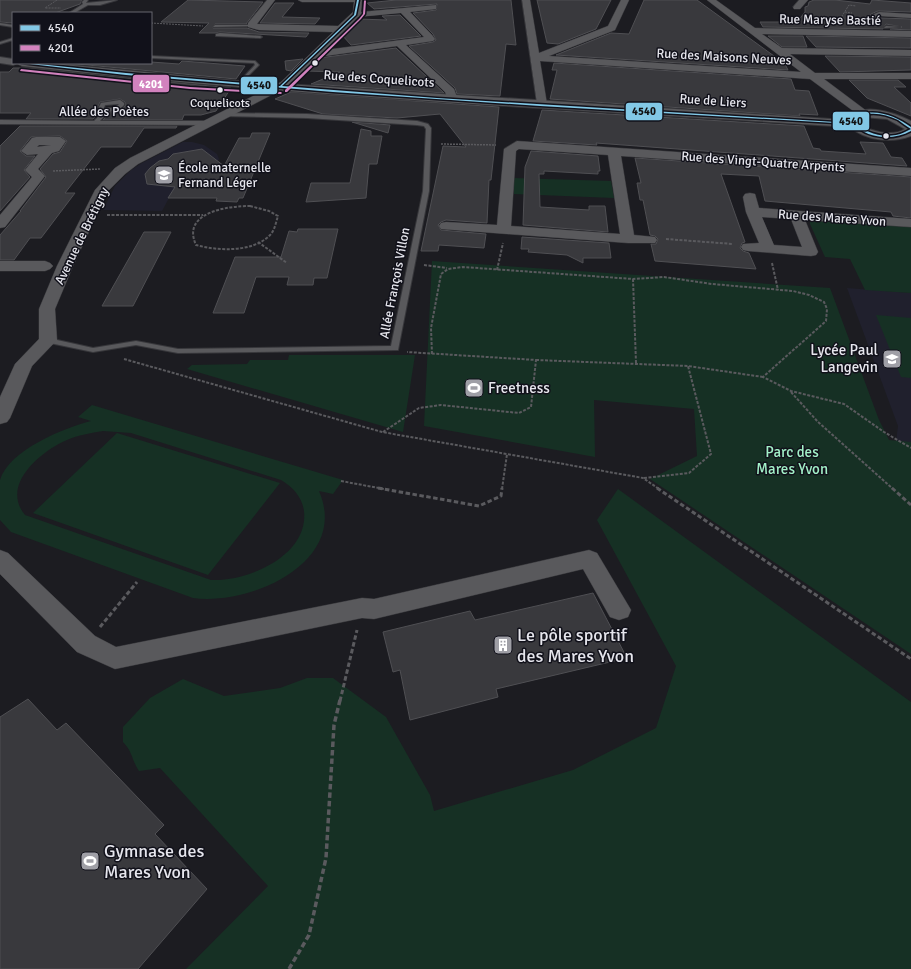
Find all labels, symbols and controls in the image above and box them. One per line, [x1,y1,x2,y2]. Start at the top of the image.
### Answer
street label: Rue Maryse Bastié [779,11,881,29]
legend [12,12,152,64]
text: 4540 [48,21,74,36]
text: 4201 [48,41,74,56]
street label: Rue des Maisons Neuves [656,45,792,69]
unlabelled marker [310,58,320,68]
street label: Rue des Coquelicots [323,67,435,91]
line badge: 4201 [132,74,170,93]
line badge: 4540 [240,76,278,95]
text: 4201 [139,78,163,91]
text: 4540 [247,79,271,92]
marker: Coquelicots [215,85,225,95]
street label: Rue de Liers [679,91,747,111]
place label: Coquelicots [190,96,250,111]
line badge: 4540 [625,102,663,121]
street label: Allée des Poètes [59,104,149,120]
text: 4540 [632,105,656,118]
line badge: 4540 [832,111,870,131]
text: 4540 [839,115,863,128]
unlabelled marker [881,131,891,141]
street label: Rue des Vingt-Quatre Arpents [681,148,846,176]
place label: École maternelle Fernand Léger [178,159,271,191]
school or university icon: École maternelle Fernand Léger [153,164,175,186]
street label: Avenue de Brétigny [51,185,113,287]
street label: Rue des Mares Yvon [777,206,887,230]
street label: Allée François Villon [376,226,414,340]
place label: Lycée Paul Langevin [810,341,878,376]
school or university icon: Lycée Paul Langevin [881,348,903,370]
sports icon: Freetness [463,377,485,399]
place label: Freetness [488,379,550,397]
park label: Parc des Mares Yvon [756,443,828,478]
place label: Le pôle sportif des Mares Yvon [517,624,634,667]
building icon: Le pôle sportif des Mares Yvon [492,634,514,656]
place label: Gymnase des Mares Yvon [104,840,205,883]
sports icon: Gymnase des Mares Yvon [79,850,101,872]

